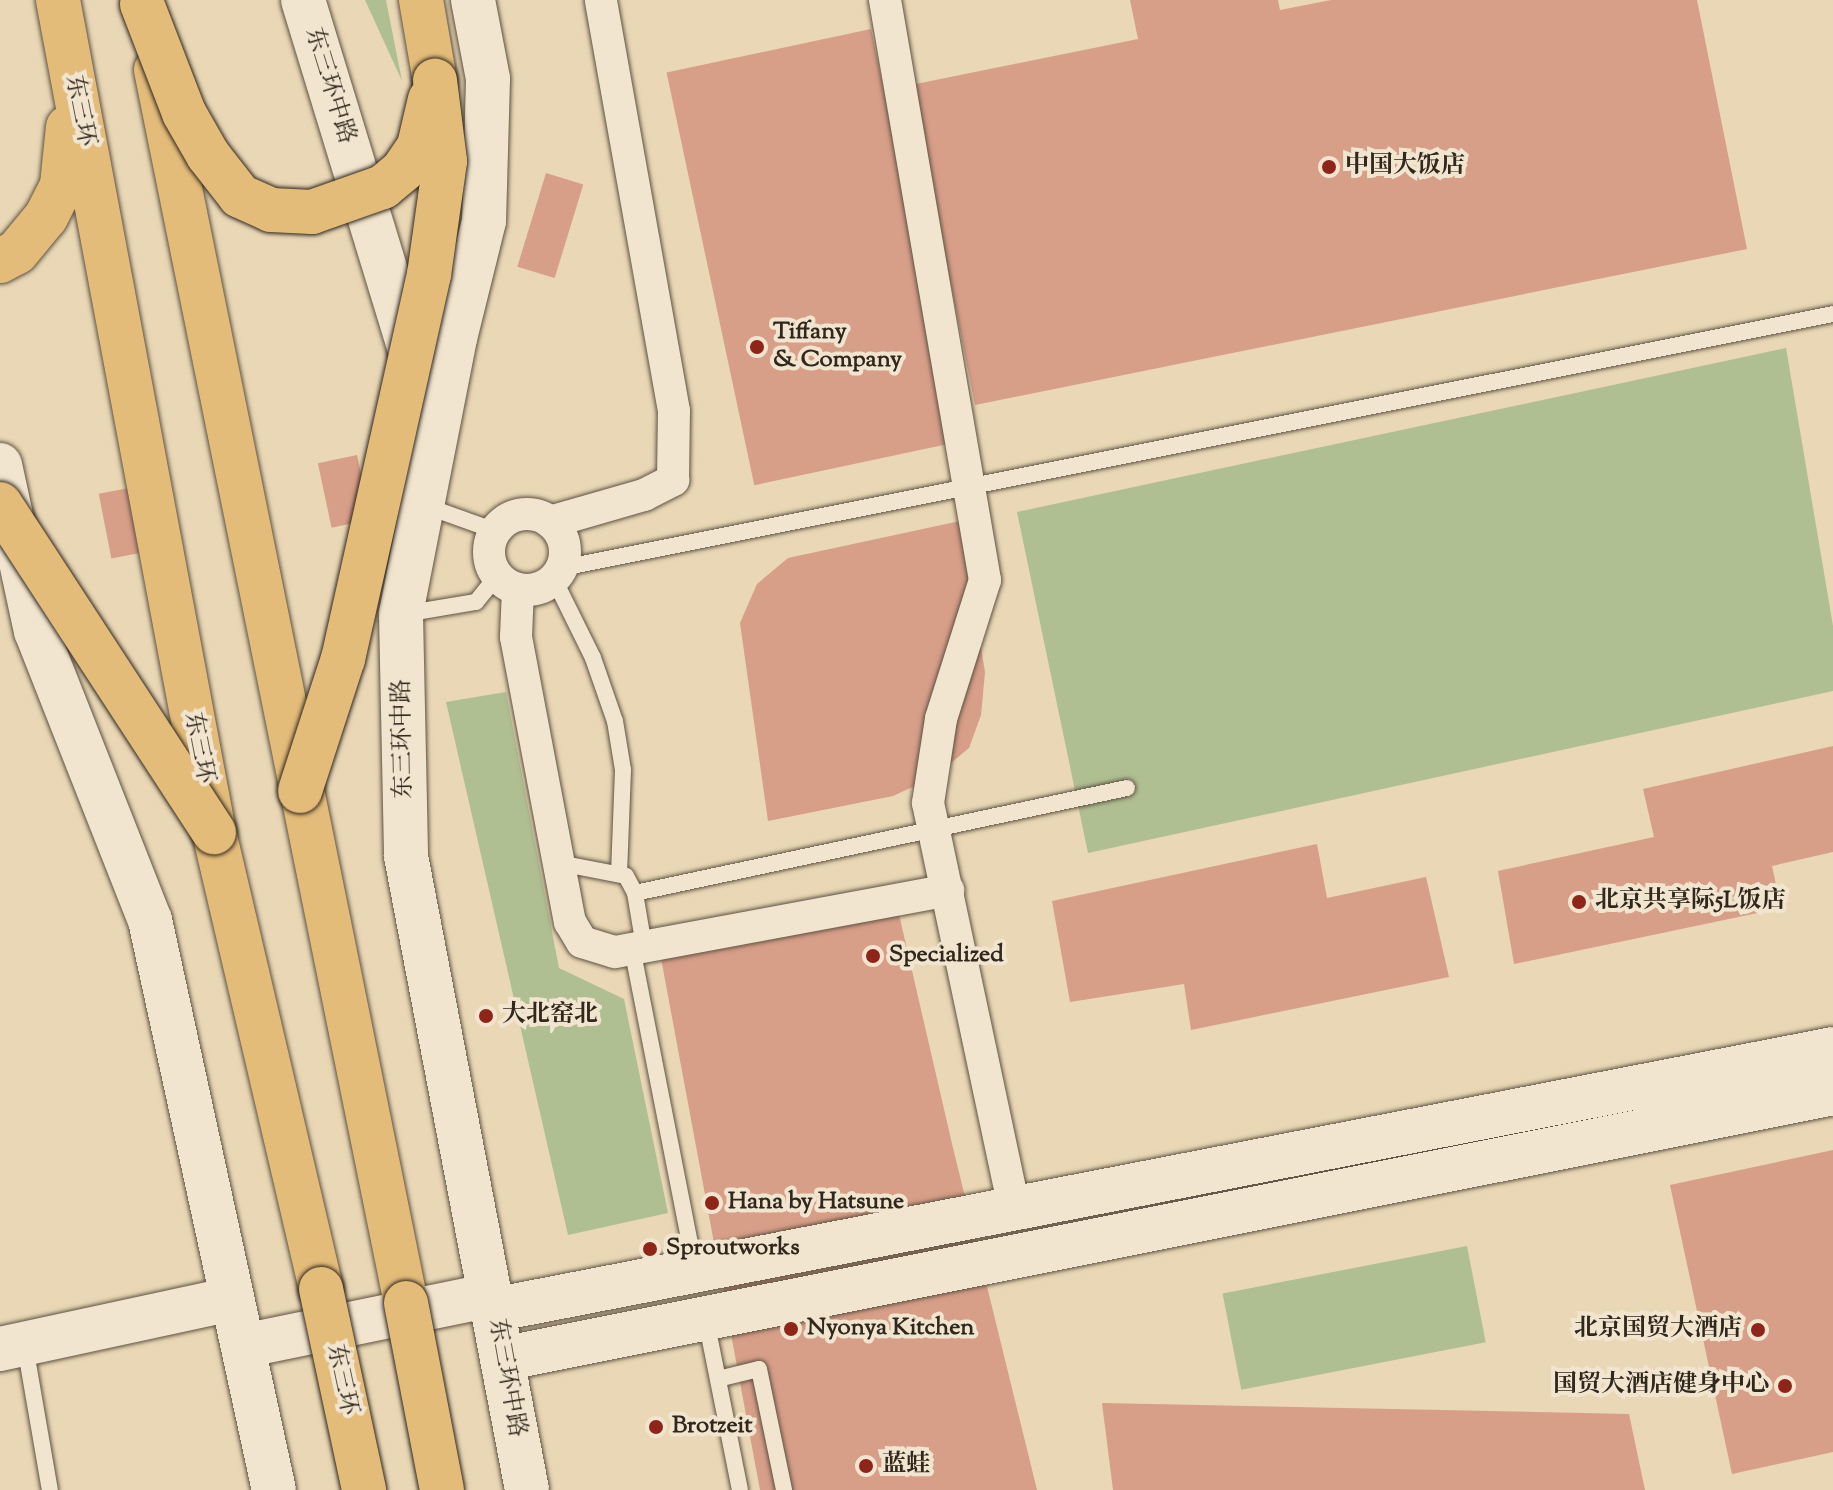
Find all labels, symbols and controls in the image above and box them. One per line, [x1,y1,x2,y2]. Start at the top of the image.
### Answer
street label: 东三环中路 [298,24,360,148]
street label: 东三环 [58,73,100,149]
place label: 中国大饭店 [1345,153,1465,181]
marker: 中国大饭店 [1320,158,1338,176]
place label: Tiffany & Company [773,319,902,375]
marker: Tiffany & Company [748,338,766,356]
street label: 东三环中路 [389,679,419,799]
street label: 东三环 [177,710,219,786]
place label: 北京共享际5L饭店 [1595,888,1786,916]
marker: 北京共享际5L饭店 [1570,893,1588,911]
place label: Specialized [889,942,1004,970]
marker: Specialized [864,947,882,965]
place label: 大北窑北 [502,1002,598,1030]
marker: 大北窑北 [477,1007,495,1025]
place label: Hana by Hatsune [728,1189,904,1217]
marker: Hana by Hatsune [703,1194,721,1212]
place label: Sproutworks [666,1235,800,1263]
marker: Sproutworks [641,1240,659,1258]
place label: Nyonya Kitchen [807,1315,974,1343]
street label: 东三环中路 [481,1316,531,1440]
place label: 北京国贸大酒店 [1574,1316,1742,1344]
marker: Nyonya Kitchen [782,1320,800,1338]
marker: 北京国贸大酒店 [1749,1321,1767,1339]
street label: 东三环 [319,1342,363,1418]
place label: 国贸大酒店健身中心 [1553,1372,1769,1400]
marker: 国贸大酒店健身中心 [1776,1377,1794,1395]
place label: Brotzeit [672,1413,752,1441]
marker: Brotzeit [647,1418,665,1436]
place label: 蓝蛙 [882,1452,930,1480]
marker: 蓝蛙 [857,1457,875,1475]

